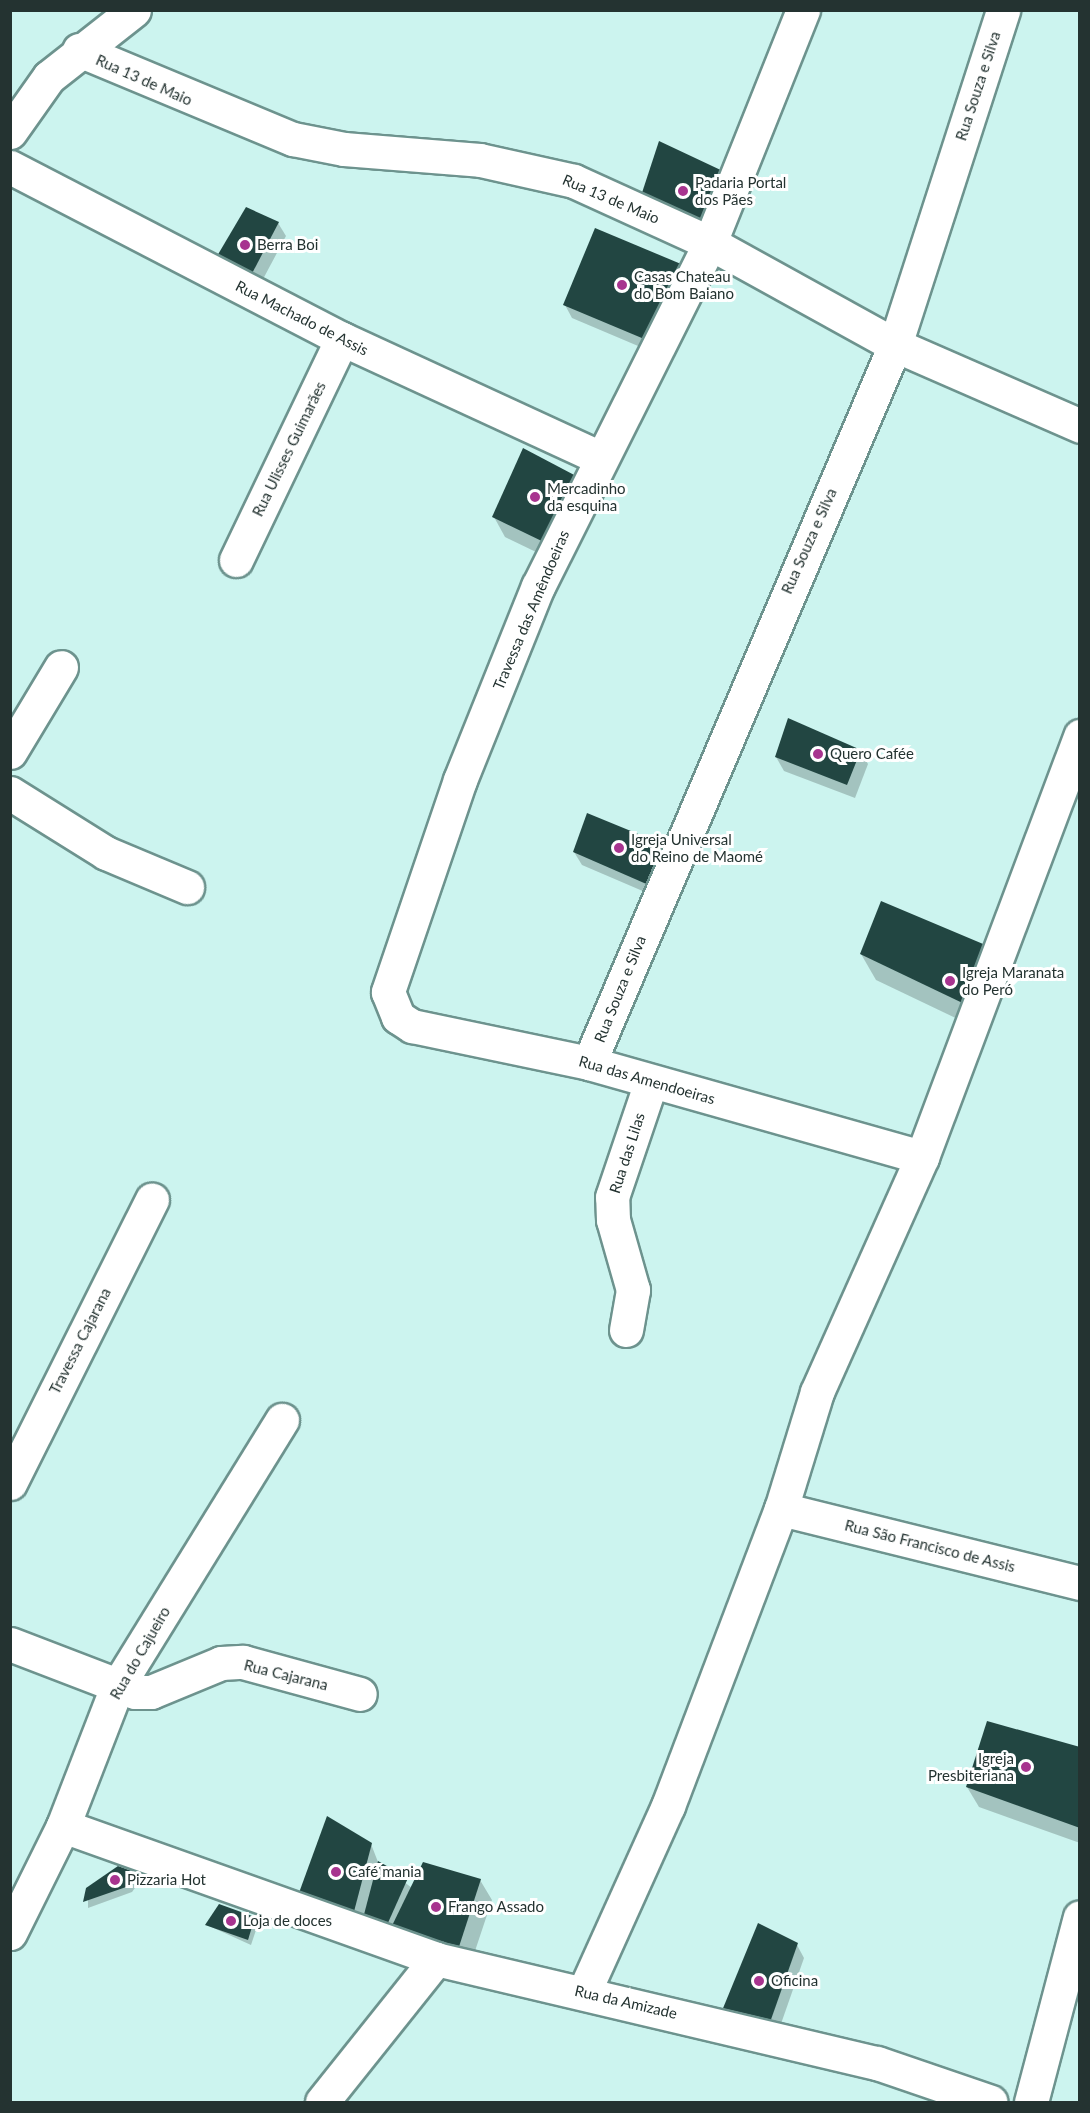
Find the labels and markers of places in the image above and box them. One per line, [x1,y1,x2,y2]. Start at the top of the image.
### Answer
place label: Padaria Portal dos Pães [695,173,786,208]
marker: Padaria Portal dos Pães [676,184,690,198]
place label: Berra Boi [257,236,318,254]
marker: Berra Boi [238,238,252,252]
place label: Casas Chateau do Bom Baiano [634,267,734,302]
marker: Casas Chateau do Bom Baiano [615,278,629,292]
place label: Mercadinho da esquina [547,479,626,514]
marker: Mercadinho da esquina [528,490,542,504]
place label: Quero Cafée [830,745,914,763]
marker: Quero Cafée [811,747,825,761]
place label: Igreja Universal do Reino de Maomé [631,830,763,865]
marker: Igreja Universal do Reino de Maomé [612,841,626,855]
place label: Igreja Maranata do Peró [962,963,1064,998]
marker: Igreja Maranata do Peró [943,974,957,988]
place label: Igreja Presbiteriana [928,1749,1014,1784]
marker: Igreja Presbiteriana [1019,1760,1033,1774]
place label: Café mania [348,1863,421,1881]
marker: Café mania [329,1865,343,1879]
place label: Pizzaria Hot [127,1871,206,1889]
marker: Pizzaria Hot [108,1873,122,1887]
place label: Frango Assado [448,1898,545,1916]
marker: Frango Assado [429,1900,443,1914]
place label: Loja de doces [243,1912,332,1930]
marker: Loja de doces [224,1914,238,1928]
place label: Oficina [771,1972,818,1990]
marker: Oficina [752,1974,766,1988]

